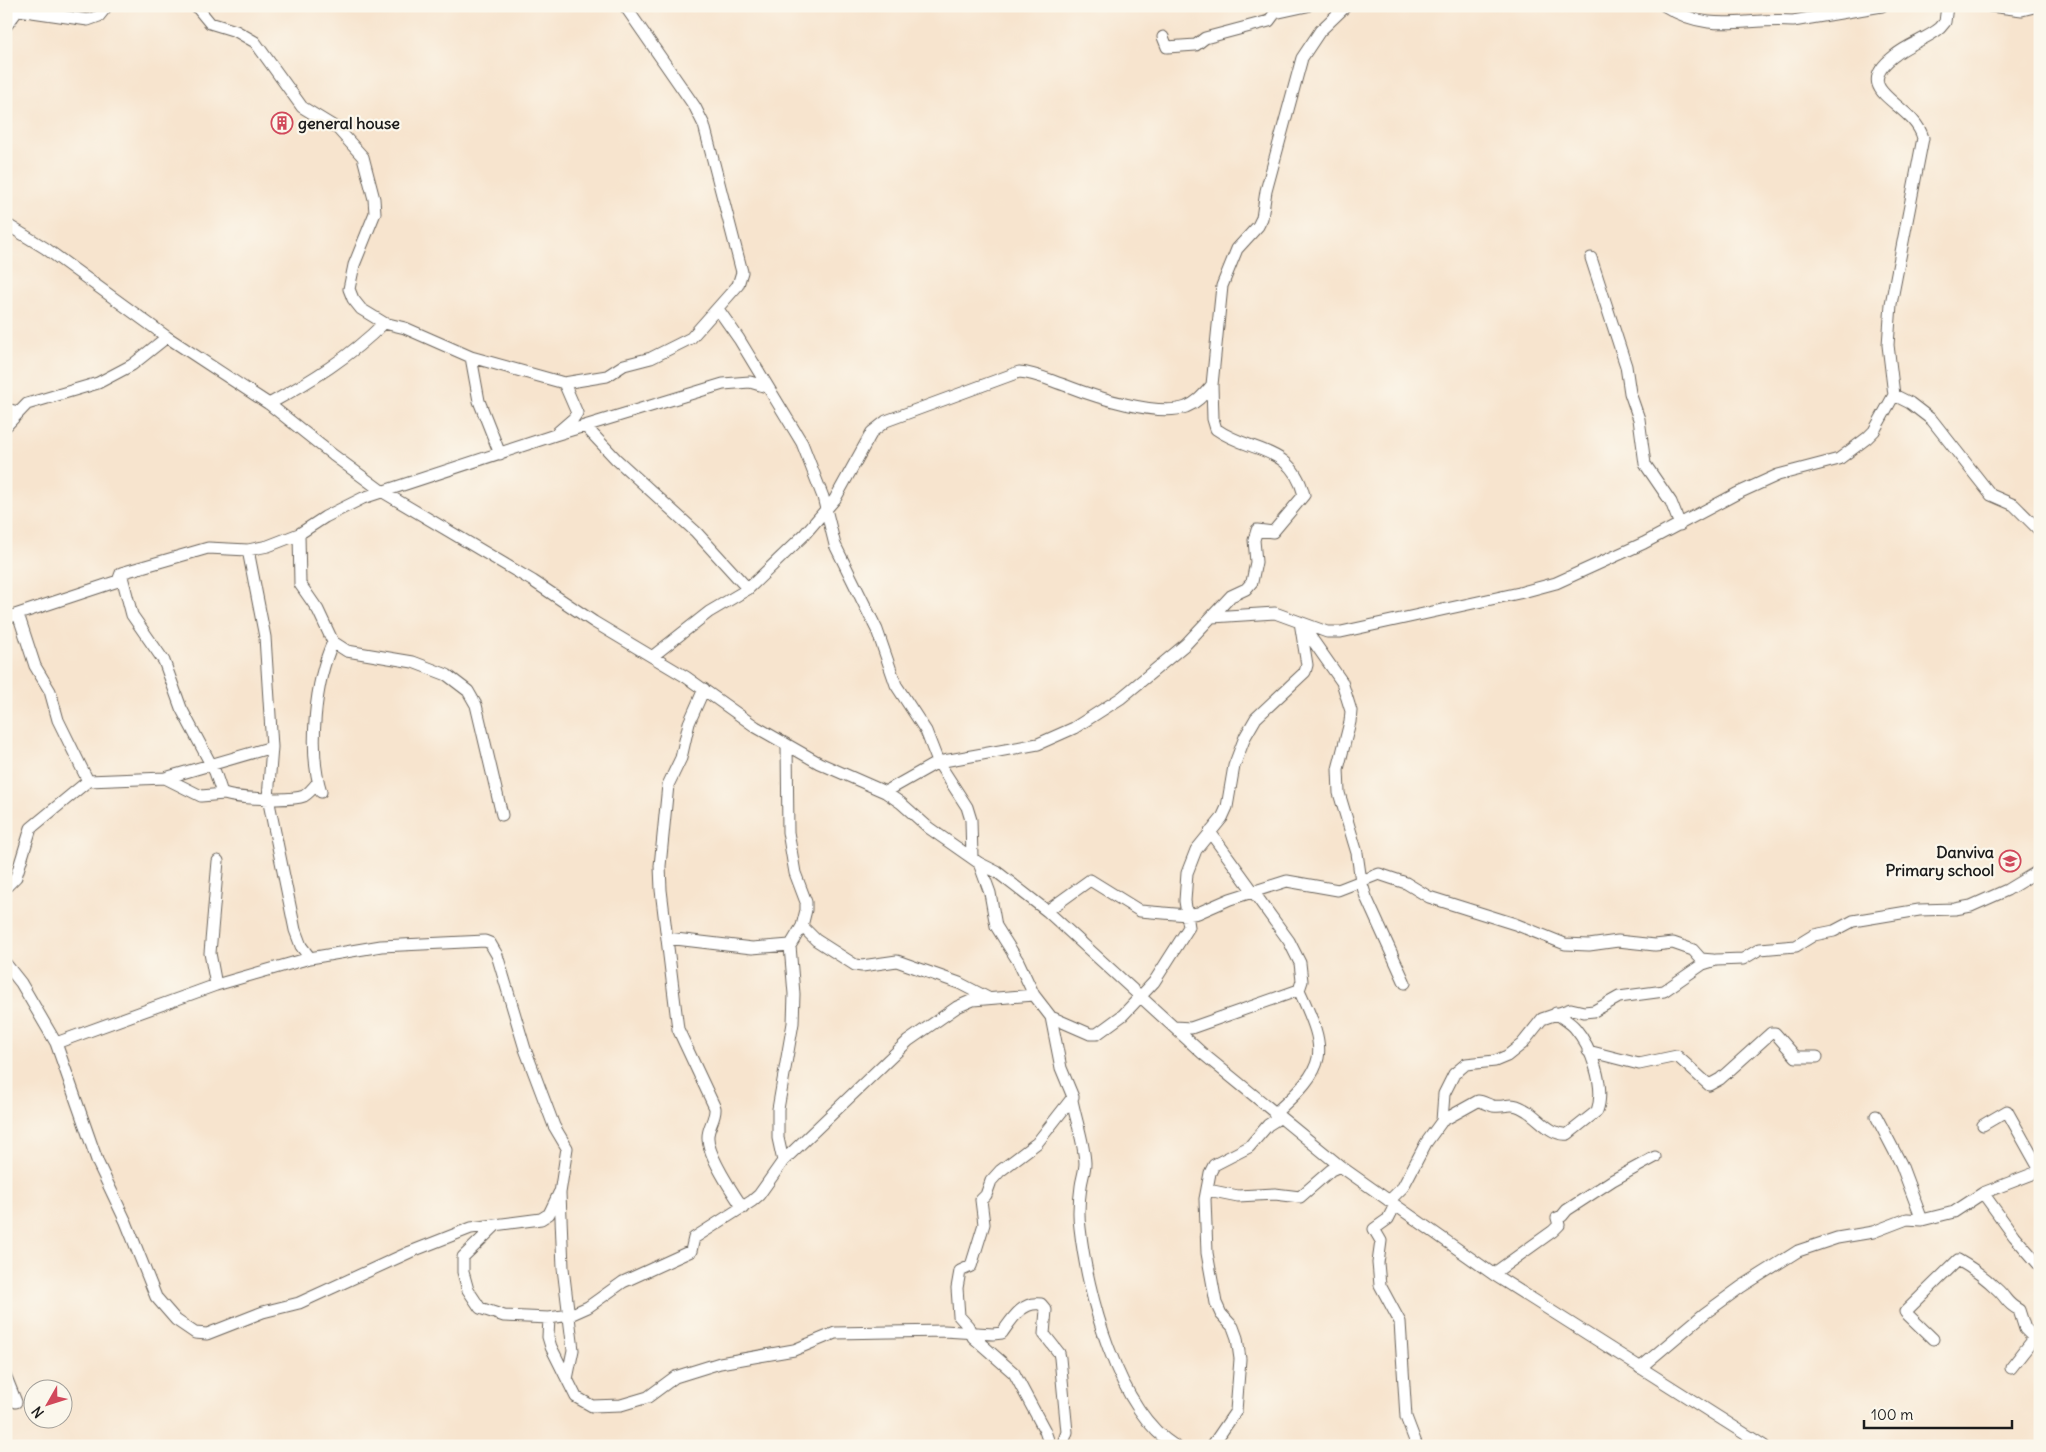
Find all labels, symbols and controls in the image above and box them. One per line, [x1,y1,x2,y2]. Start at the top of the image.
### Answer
building icon: general house [270,111,294,135]
place label: general house [298,113,400,134]
place label: Danviva Primary school [1885,842,1994,881]
school or university icon: Danviva Primary school [1998,849,2022,873]
north arrow [22,1380,72,1430]
scale bar [1864,1397,2011,1429]
text: N [28,1403,48,1422]
text: 100 m [1871,1405,1913,1424]

